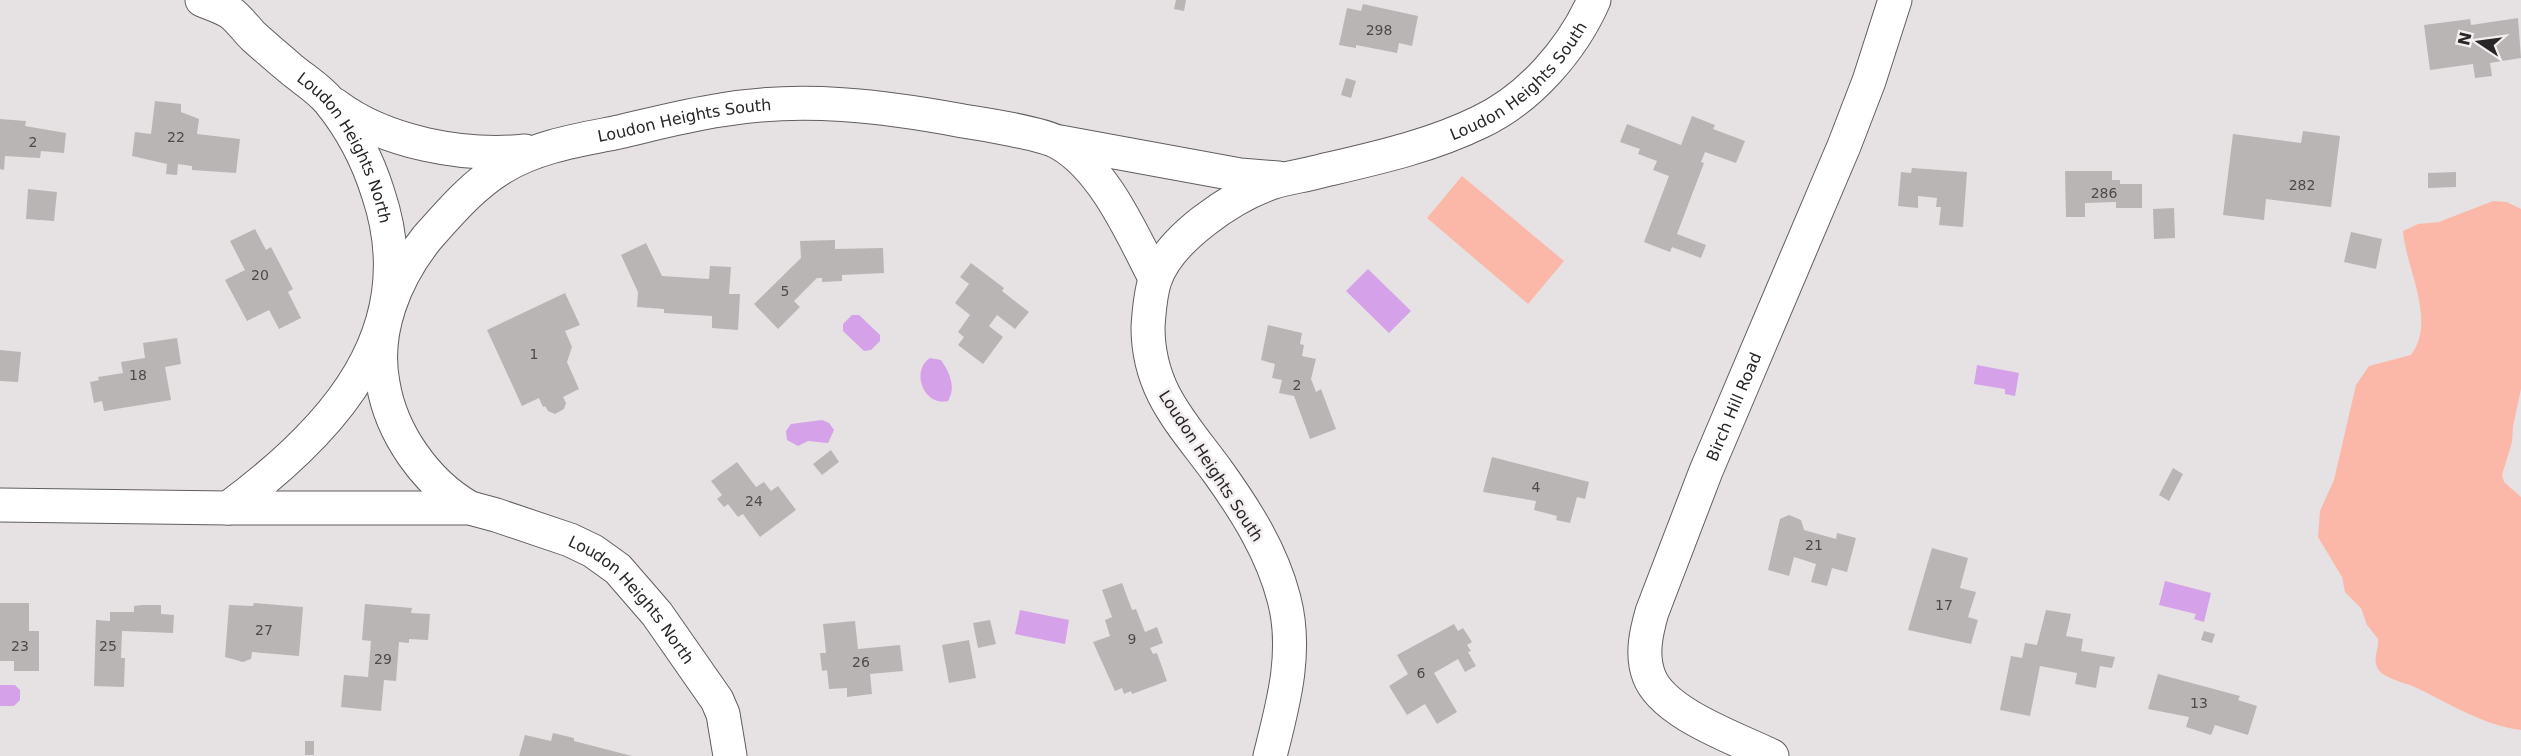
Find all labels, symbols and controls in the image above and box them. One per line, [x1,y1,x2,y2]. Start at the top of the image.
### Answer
north arrow [2449,12,2509,72]
street label: Loudon Heights South [1447,18,1591,144]
house number: 298 [1366,22,1392,38]
text: N [2454,30,2476,47]
street label: Loudon Heights North [294,68,395,225]
street label: Loudon Heights South [596,95,772,145]
house number: 22 [167,129,185,145]
house number: 2 [29,134,37,150]
house number: 282 [2289,177,2315,193]
house number: 286 [2091,185,2117,201]
house number: 20 [251,267,269,283]
house number: 5 [781,283,789,299]
house number: 1 [530,346,538,362]
street label: Birch Hill Road [1702,349,1765,464]
house number: 18 [129,367,147,383]
house number: 2 [1293,377,1301,393]
street label: Loudon Heights South [1155,387,1267,545]
house number: 4 [1532,479,1541,495]
house number: 24 [745,493,763,509]
street label: Loudon Heights North [565,531,698,667]
house number: 21 [1805,537,1823,553]
house number: 17 [1935,597,1953,613]
house number: 27 [255,622,273,638]
house number: 9 [1128,631,1136,647]
house number: 23 [11,638,29,654]
house number: 25 [99,638,117,654]
house number: 29 [374,651,392,667]
house number: 26 [852,654,870,670]
house number: 6 [1417,665,1426,681]
house number: 13 [2190,695,2208,711]

